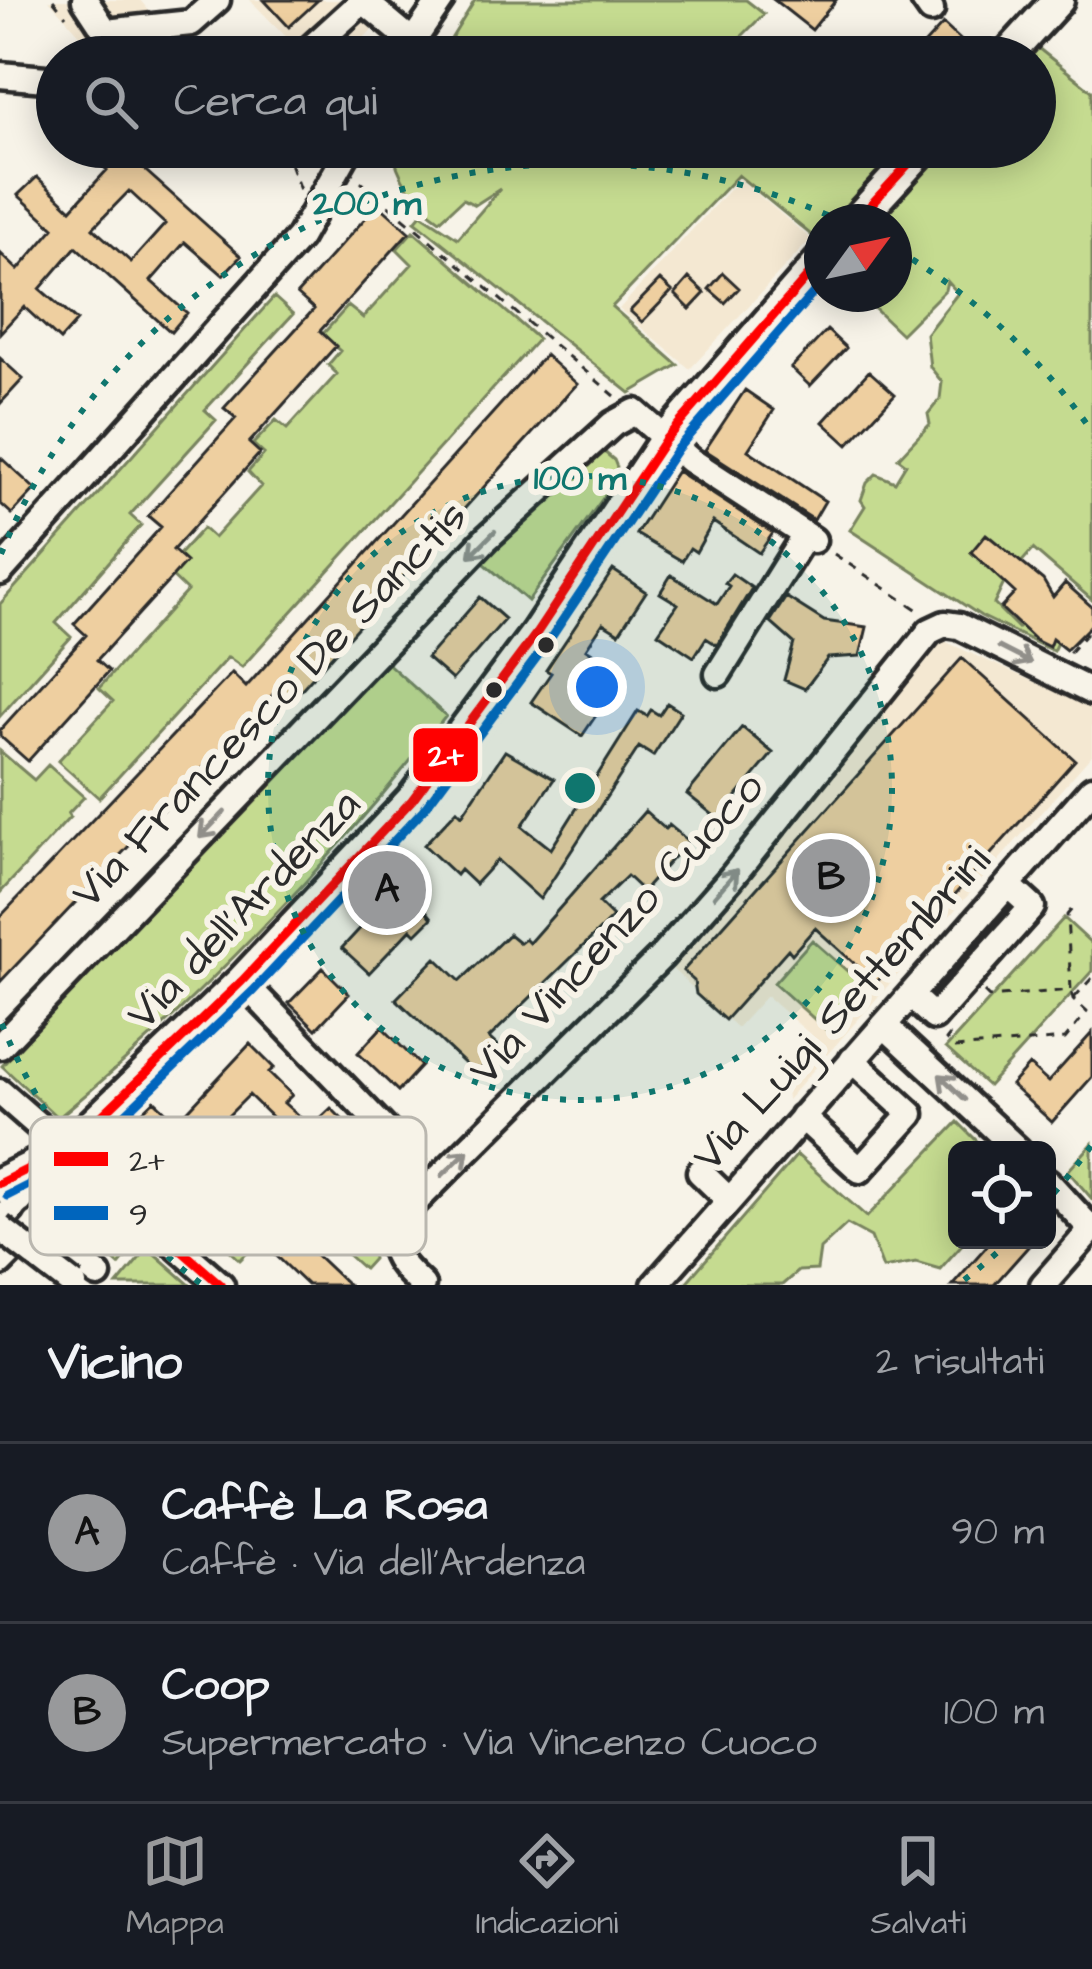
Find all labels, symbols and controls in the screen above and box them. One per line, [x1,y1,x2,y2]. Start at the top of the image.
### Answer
search box [36,36,1056,168]
icon: search [78,69,144,135]
text: Cerca qui [174,71,377,133]
text: 200 m [312,178,422,229]
north arrow [804,204,912,312]
text: 100 m [534,453,627,504]
street label: Via Francesco De Sanctis [58,487,482,923]
one-way arrow [468,529,497,558]
unlabelled marker [535,634,557,656]
one-way arrow [997,644,1033,667]
your location [567,657,627,717]
unlabelled marker [483,679,505,701]
line badge: 2+ [411,726,480,784]
text: 2+ [427,733,465,779]
street label: Via Vincenzo Cuoco [455,759,779,1099]
centre of rings [559,767,601,809]
street label: Via dell'Ardenza [113,776,375,1044]
one-way arrow [198,810,227,839]
street label: Via Luigi Settembrini [678,832,1006,1186]
pin: B [792,833,870,923]
pin: A [348,845,426,935]
one-way arrow [712,868,739,899]
one-way arrow [938,1073,967,1101]
legend [30,1117,426,1255]
text: 2+ [129,1138,165,1184]
map controls [948,1141,1056,1249]
button: locate [948,1141,1056,1249]
one-way arrow [440,1149,469,1178]
text: 9 [129,1192,148,1238]
text: Vicino [48,1328,182,1399]
text: 2 risultati [876,1336,1044,1390]
text: Caffè La Rosa [162,1475,488,1537]
text: A [75,1506,99,1560]
text: 90 m [951,1506,1044,1560]
text: Caffè · Via dell'Ardenza [162,1537,585,1591]
text: Coop [162,1655,270,1717]
text: B [73,1686,101,1740]
text: 100 m [944,1686,1044,1740]
text: Supermercato · Via Vincenzo Cuoco [162,1717,817,1771]
tab: Mappa [126,1828,224,1946]
tab: Indicazioni [476,1828,618,1946]
tab: Salvati [870,1828,966,1946]

